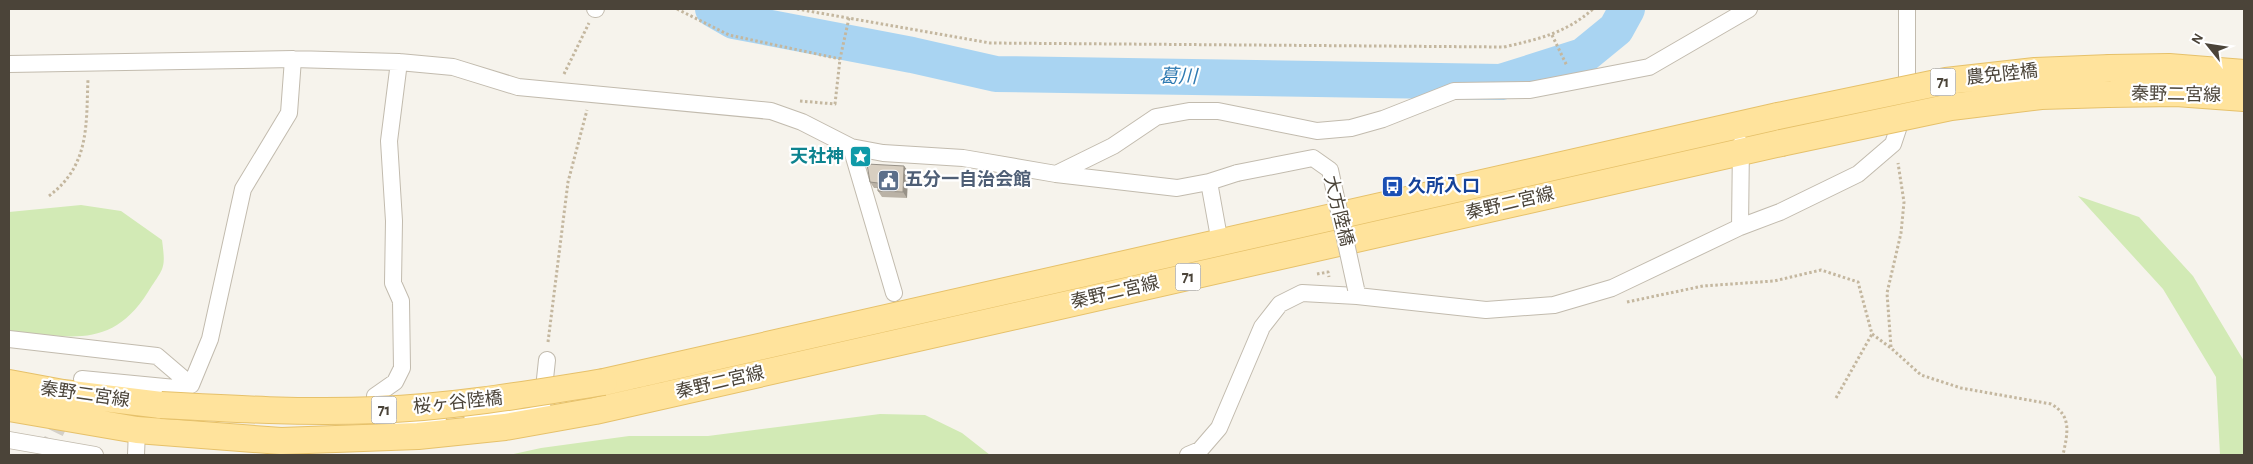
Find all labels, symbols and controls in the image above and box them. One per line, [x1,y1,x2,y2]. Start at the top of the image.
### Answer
north arrow [2183,20,2233,70]
text: N [2189,31,2206,47]
street label: 農免陸橋 [1965,60,2039,88]
water label: 葛川 [1159,66,1199,87]
road number: 71 [1930,68,1956,95]
street label: 秦野二宮線 [2131,83,2221,105]
place icon: 天社神 [848,145,872,169]
place label: 天社神 [790,146,844,166]
public building icon: 五分一自治会館 [877,168,901,192]
place label: 五分一自治会館 [905,169,1031,189]
street label: 大方陸橋 [1321,174,1356,248]
bus stop icon: 久所入口 [1380,175,1404,199]
place label: 久所入口 [1408,176,1480,196]
street label: 秦野二宮線 [1464,183,1556,223]
road number: 71 [1176,264,1200,290]
street label: 秦野二宮線 [1069,272,1161,312]
street label: 秦野二宮線 [674,362,766,402]
street label: 秦野二宮線 [39,378,131,410]
street label: 桜ヶ谷陸橋 [412,388,504,417]
road number: 71 [372,396,396,424]

